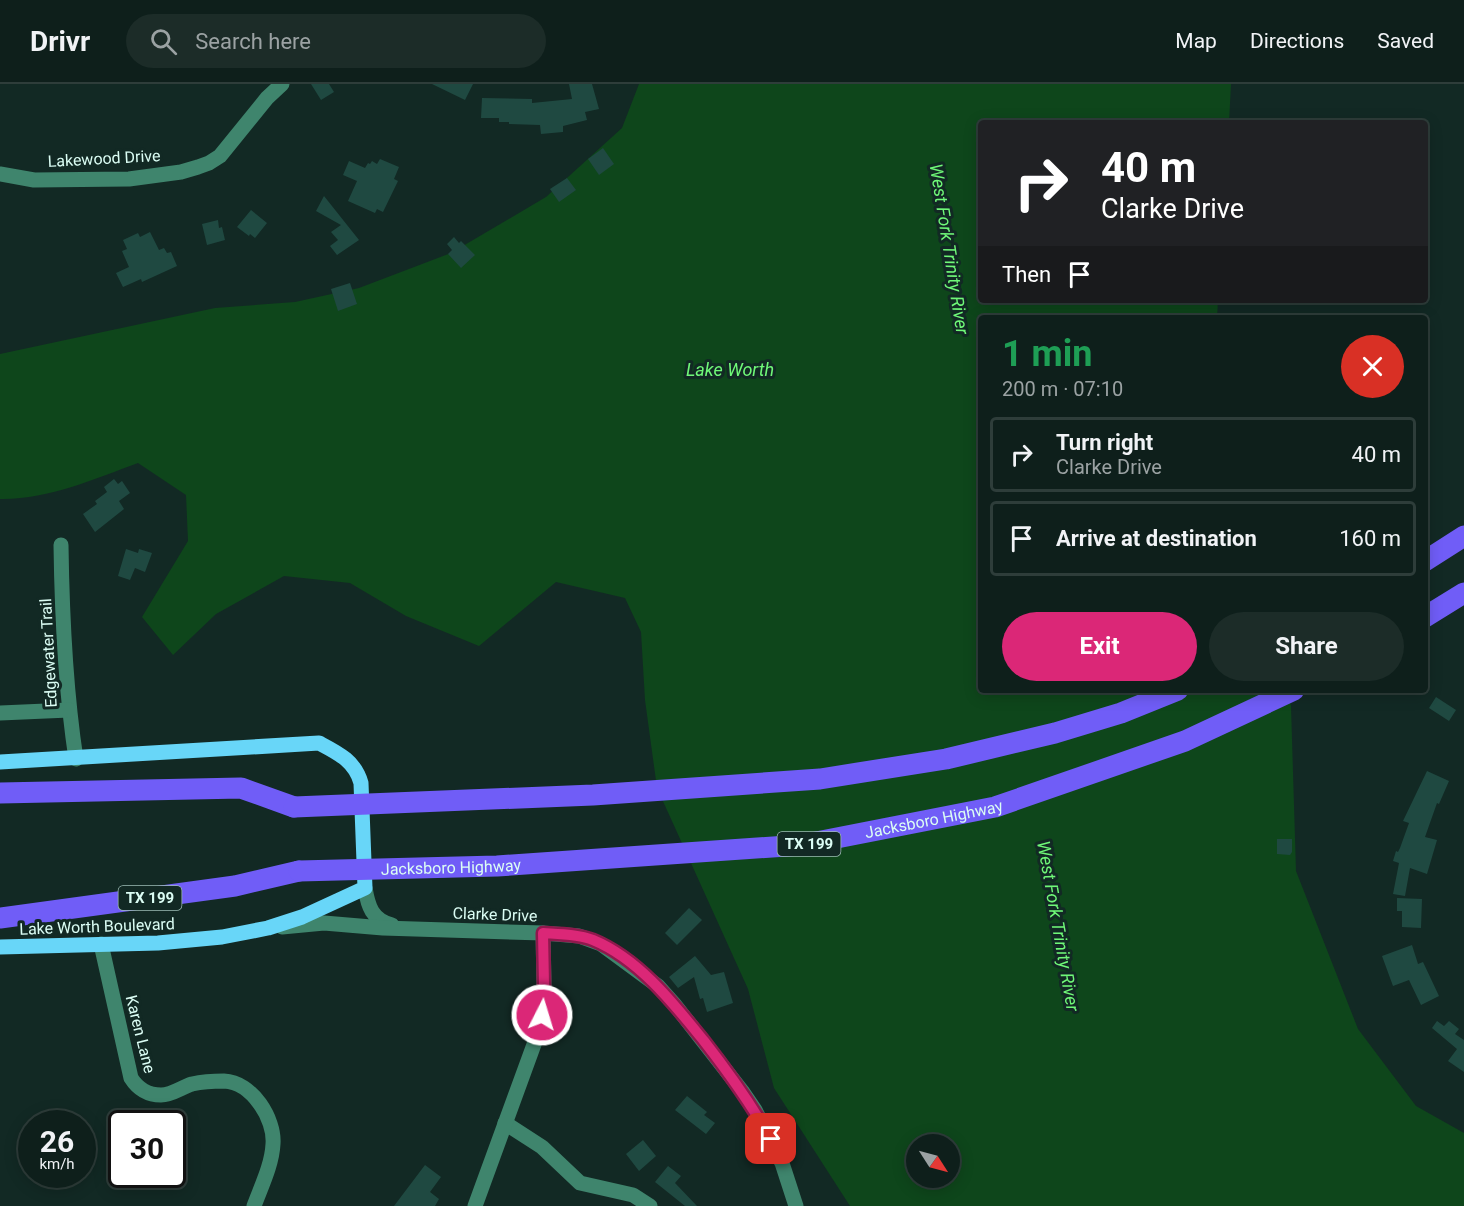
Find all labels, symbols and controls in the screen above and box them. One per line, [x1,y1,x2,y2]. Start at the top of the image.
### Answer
search box [126,14,546,68]
text: Drivr [30,25,90,58]
icon: search [147,25,180,58]
text: Search here [195,29,311,54]
text: Map [1175,29,1217,53]
text: Directions [1250,29,1344,53]
text: Saved [1377,29,1434,53]
text: 40 m [1101,143,1196,192]
icon: right [1002,144,1080,222]
street label: Lakewood Drive [47,146,161,171]
water label: West Fork Trinity River [926,162,974,337]
text: Clarke Drive [1101,193,1244,225]
icon: arrive [1063,258,1096,291]
text: Then [1002,262,1051,287]
text: 1 min [1002,333,1093,375]
button: close [1341,335,1404,398]
water label: Lake Worth [686,359,774,380]
text: 200 m · 07:10 [1002,377,1123,401]
text: Turn right [1056,430,1153,455]
icon: right [1005,438,1038,471]
text: 40 m [1352,442,1401,467]
text: Clarke Drive [1056,455,1162,479]
icon: arrive [1005,522,1038,555]
text: Arrive at destination [1056,526,1257,551]
text: 160 m [1339,526,1401,551]
street label: Edgewater Trail [36,598,61,708]
button: Exit [1002,612,1197,681]
button: Share [1209,612,1404,681]
street label: Jacksboro Highway [863,796,1006,842]
road number: TX 199 [778,832,840,856]
water label: West Fork Trinity River [1033,839,1084,1014]
street label: Jacksboro Highway [381,855,522,879]
road number: TX 199 [118,886,182,910]
street label: Clarke Drive [452,904,538,925]
street label: Lake Worth Boulevard [19,914,175,939]
position arrow [510,983,574,1047]
street label: Karen Lane [122,993,159,1075]
speed limit sign: 30 [108,1110,186,1188]
pin [745,1113,796,1164]
icon: arrive [754,1122,787,1155]
text: 26 [40,1124,74,1159]
north arrow [906,1134,960,1188]
map controls [906,1134,960,1188]
text: km/h [39,1155,75,1173]

